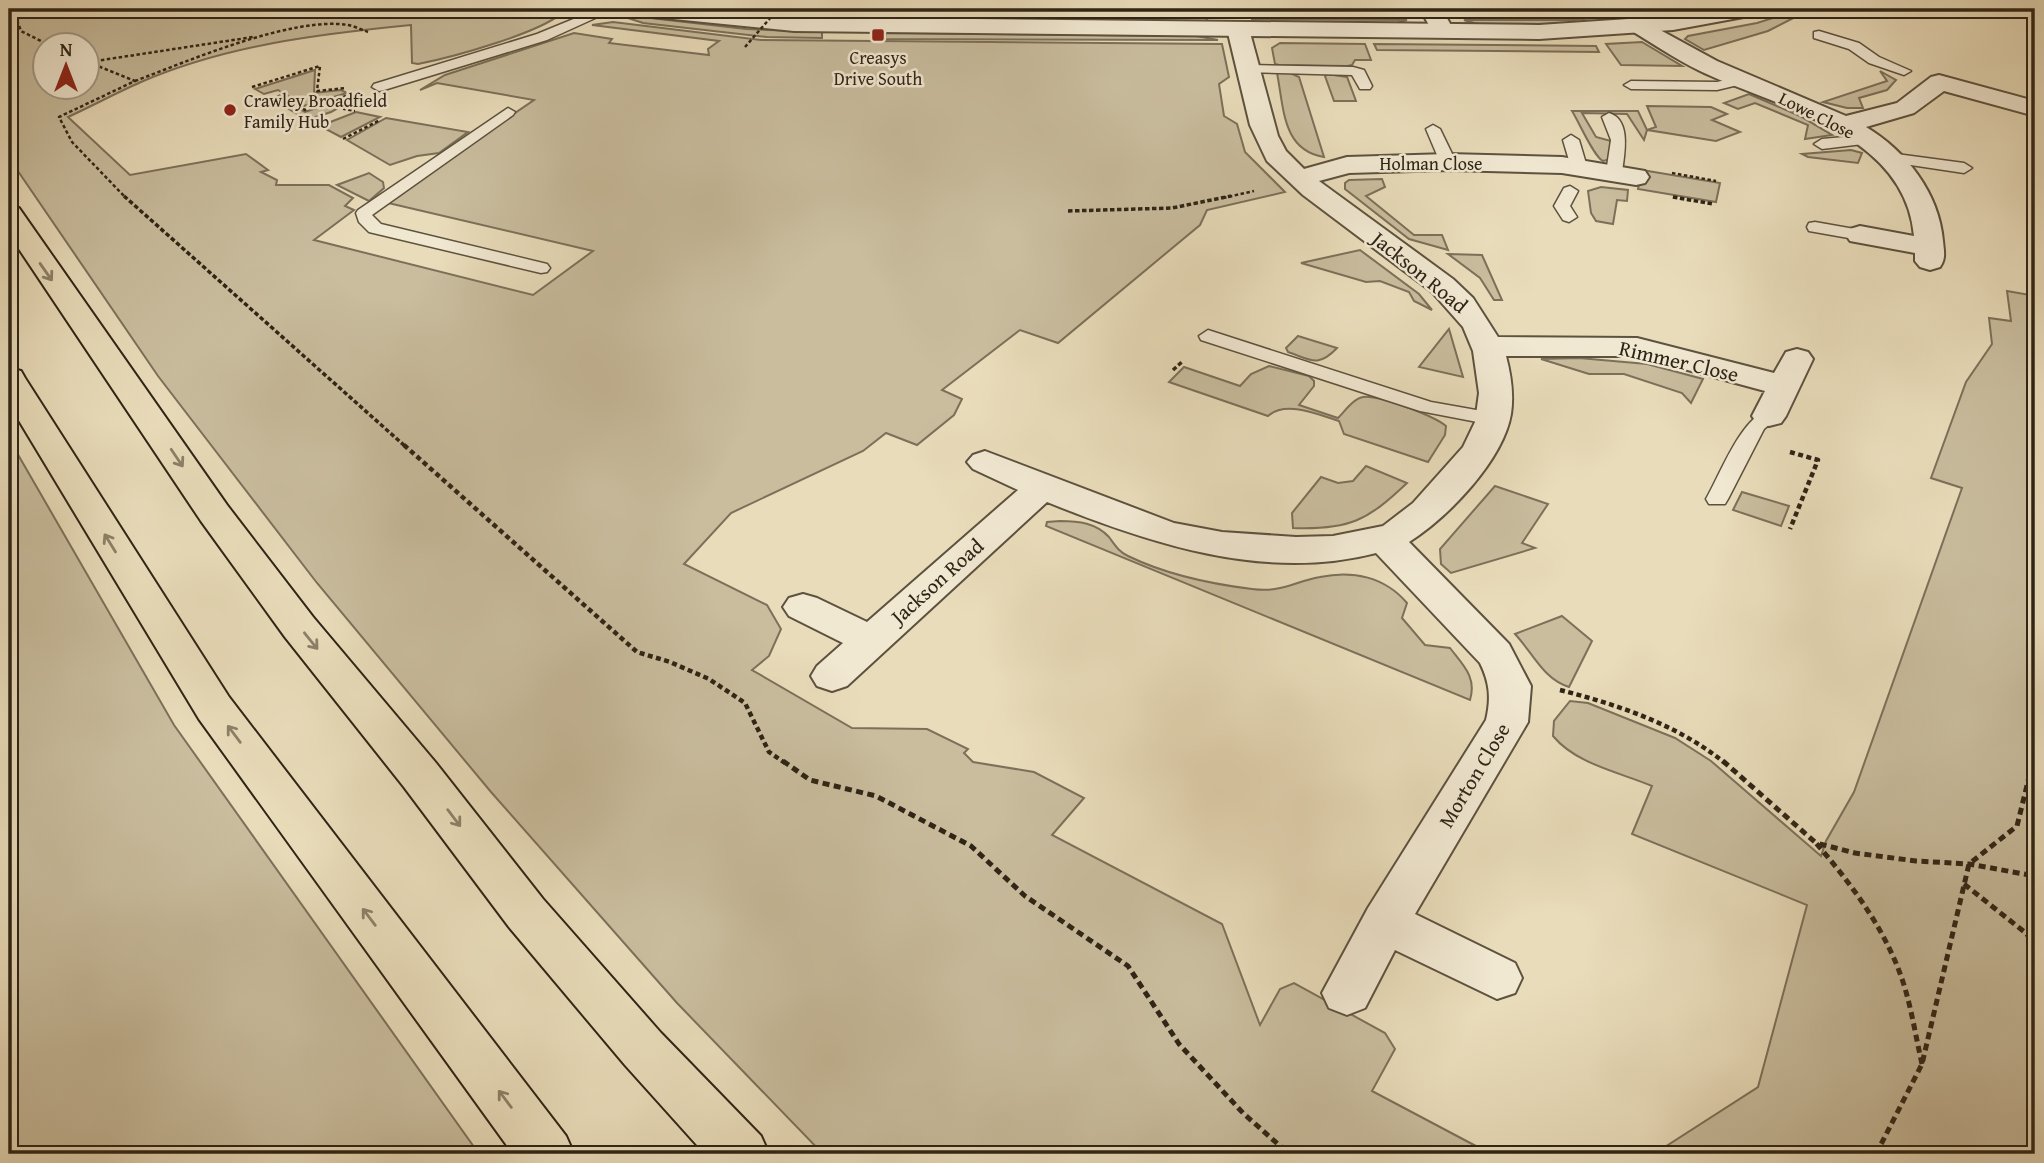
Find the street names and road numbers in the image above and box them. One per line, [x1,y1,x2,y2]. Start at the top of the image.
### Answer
street label: Lowe Close [1774,84,1860,146]
street label: Holman Close [1379,150,1483,177]
street label: Jackson Road [1363,222,1475,321]
street label: Rimmer Close [1616,332,1742,390]
street label: Jackson Road [881,530,991,633]
street label: Morton Close [1430,717,1518,833]

